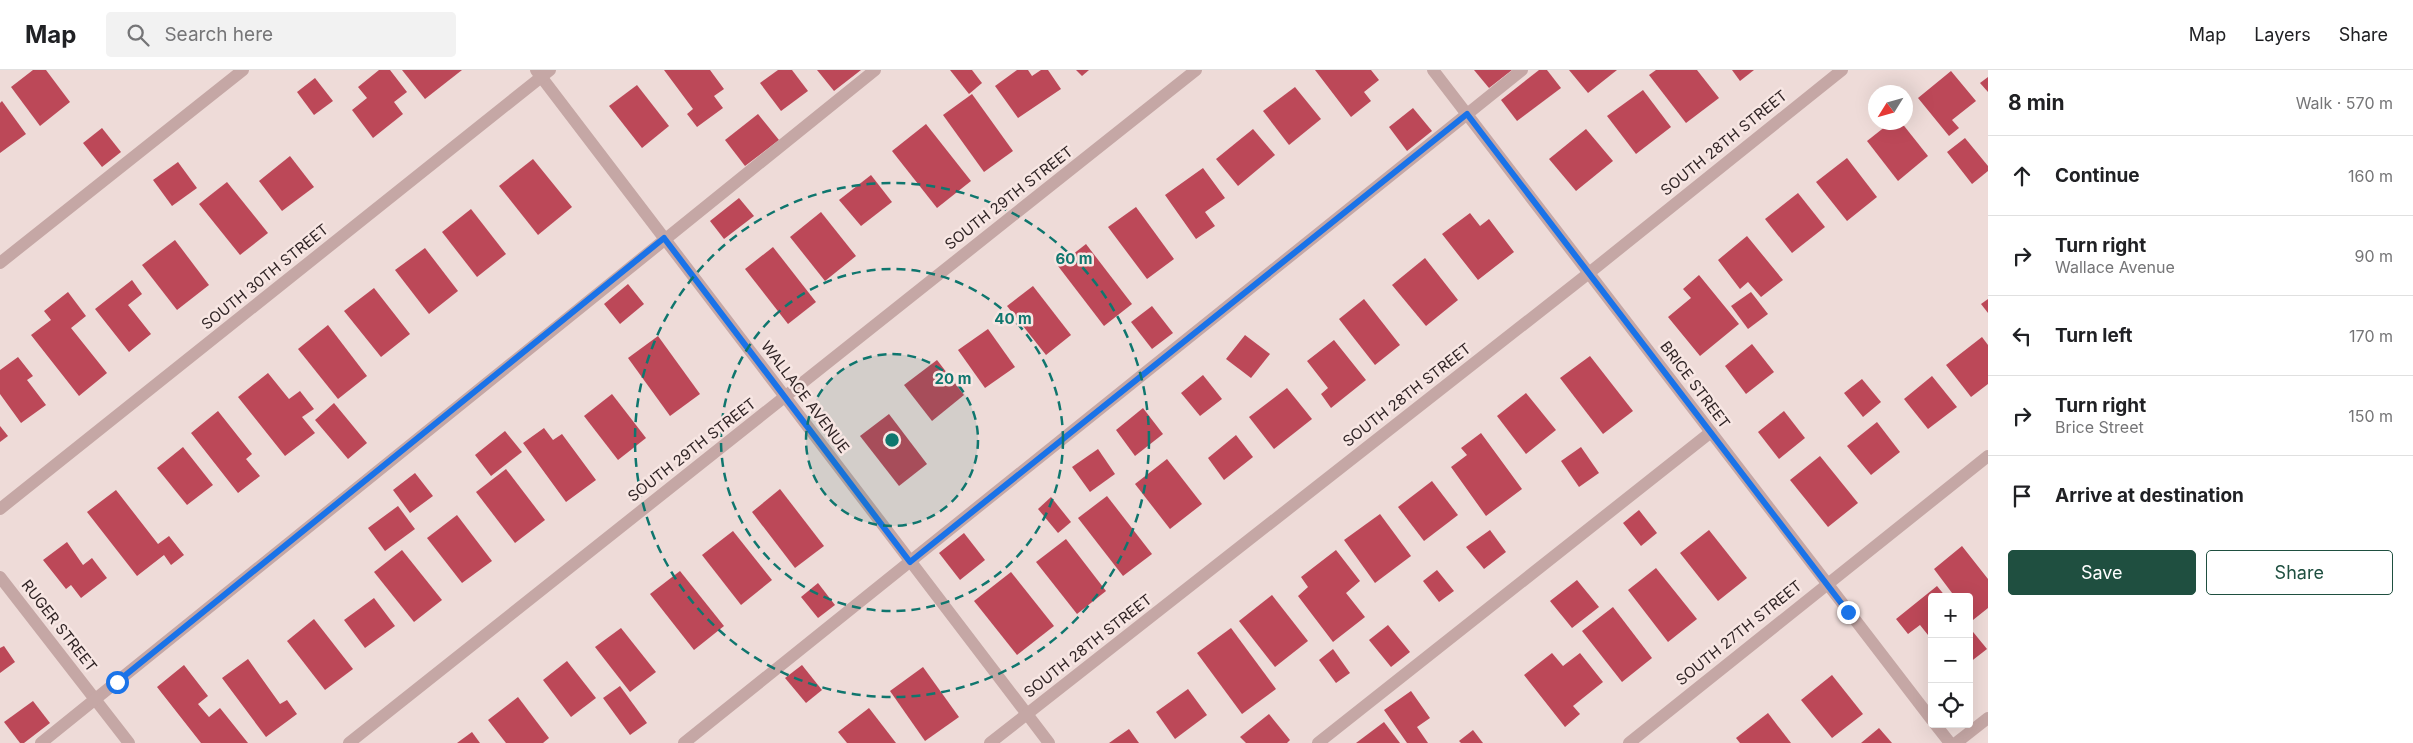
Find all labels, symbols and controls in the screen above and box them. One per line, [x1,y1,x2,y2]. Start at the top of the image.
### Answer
search box [106,12,456,57]
text: Map [25,20,76,49]
icon: search [124,21,152,49]
text: Search here [164,23,273,46]
text: Map [2189,24,2226,45]
text: Layers [2254,24,2311,45]
text: Share [2339,24,2388,45]
north arrow [1868,85,1913,130]
street label: SOUTH 28TH STREET [1657,86,1791,200]
text: 8 min [2008,90,2065,115]
text: Walk · 570 m [2296,93,2393,113]
street label: SOUTH 29TH STREET [941,142,1077,254]
icon: ahead [2008,162,2036,190]
text: Continue [2055,164,2140,187]
text: 160 m [2348,166,2393,186]
street label: SOUTH 30TH STREET [197,220,332,334]
text: Turn right [2055,234,2146,257]
icon: right [2008,242,2036,270]
text: 90 m [2354,246,2393,266]
text: 60 m [1055,249,1093,268]
text: Wallace Avenue [2055,257,2175,277]
text: 40 m [994,309,1032,328]
icon: left [2008,322,2036,350]
text: Turn left [2055,324,2133,347]
text: 170 m [2349,326,2393,346]
street label: WALLACE AVENUE [757,337,854,457]
street label: BRICE STREET [1656,337,1734,432]
street label: SOUTH 28TH STREET [1339,339,1475,451]
text: 20 m [935,369,971,388]
street label: SOUTH 29TH STREET [624,394,760,506]
text: Turn right [2055,394,2146,417]
icon: right [2008,402,2036,430]
text: 150 m [2348,406,2393,426]
text: Brice Street [2055,417,2144,437]
centre of rings [883,431,901,449]
icon: arrive [2008,482,2036,510]
text: Arrive at destination [2055,484,2244,507]
button: Save [2008,550,2196,595]
button: Share [2206,550,2393,595]
street label: RUGER STREET [18,576,101,676]
street label: SOUTH 27TH STREET [1672,576,1806,689]
street label: SOUTH 28TH STREET [1020,590,1156,702]
map controls [1928,593,1973,728]
button: + [1928,593,1973,638]
route end [1837,601,1860,624]
button: − [1928,638,1973,683]
route start [106,671,129,694]
button: locate [1928,683,1973,728]

